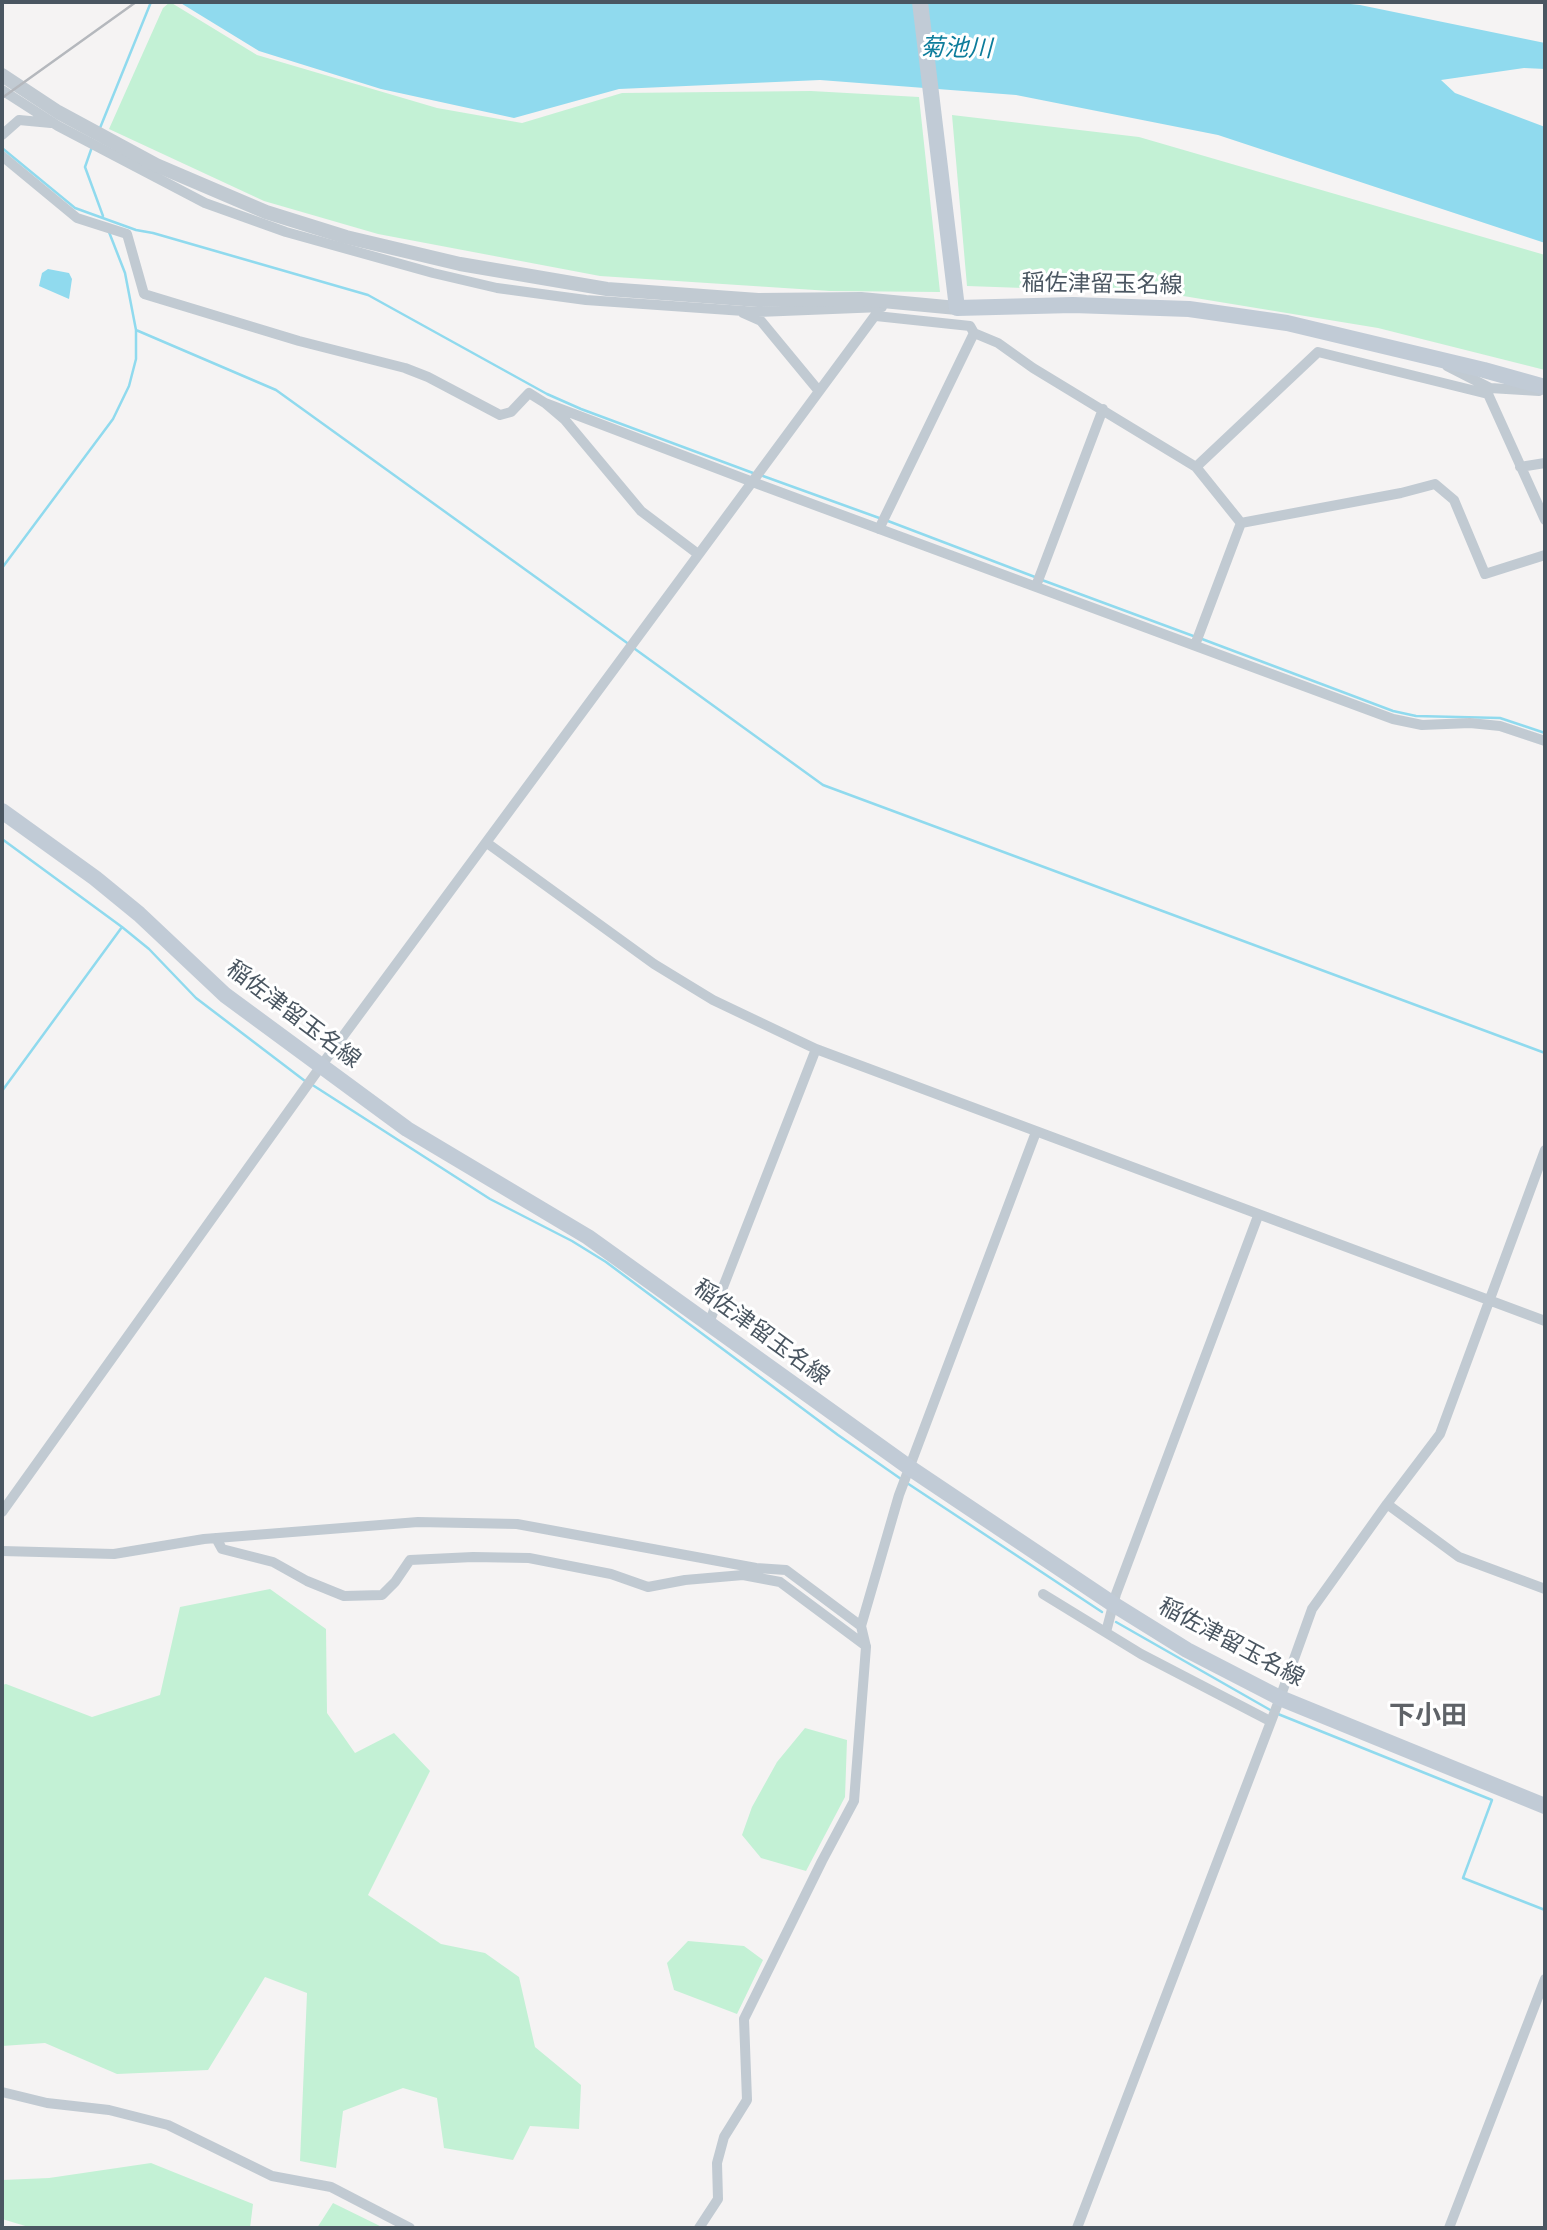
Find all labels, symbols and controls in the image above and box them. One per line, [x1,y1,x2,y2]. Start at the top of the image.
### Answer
water label: 菊池川 [920,34,992,64]
street label: 稲佐津留玉名線 [1021,270,1183,300]
street label: 稲佐津留玉名線 [220,956,366,1074]
street label: 稲佐津留玉名線 [688,1275,834,1391]
street label: 稲佐津留玉名線 [1153,1593,1309,1693]
district label: 下小田 [1389,1701,1467,1733]

